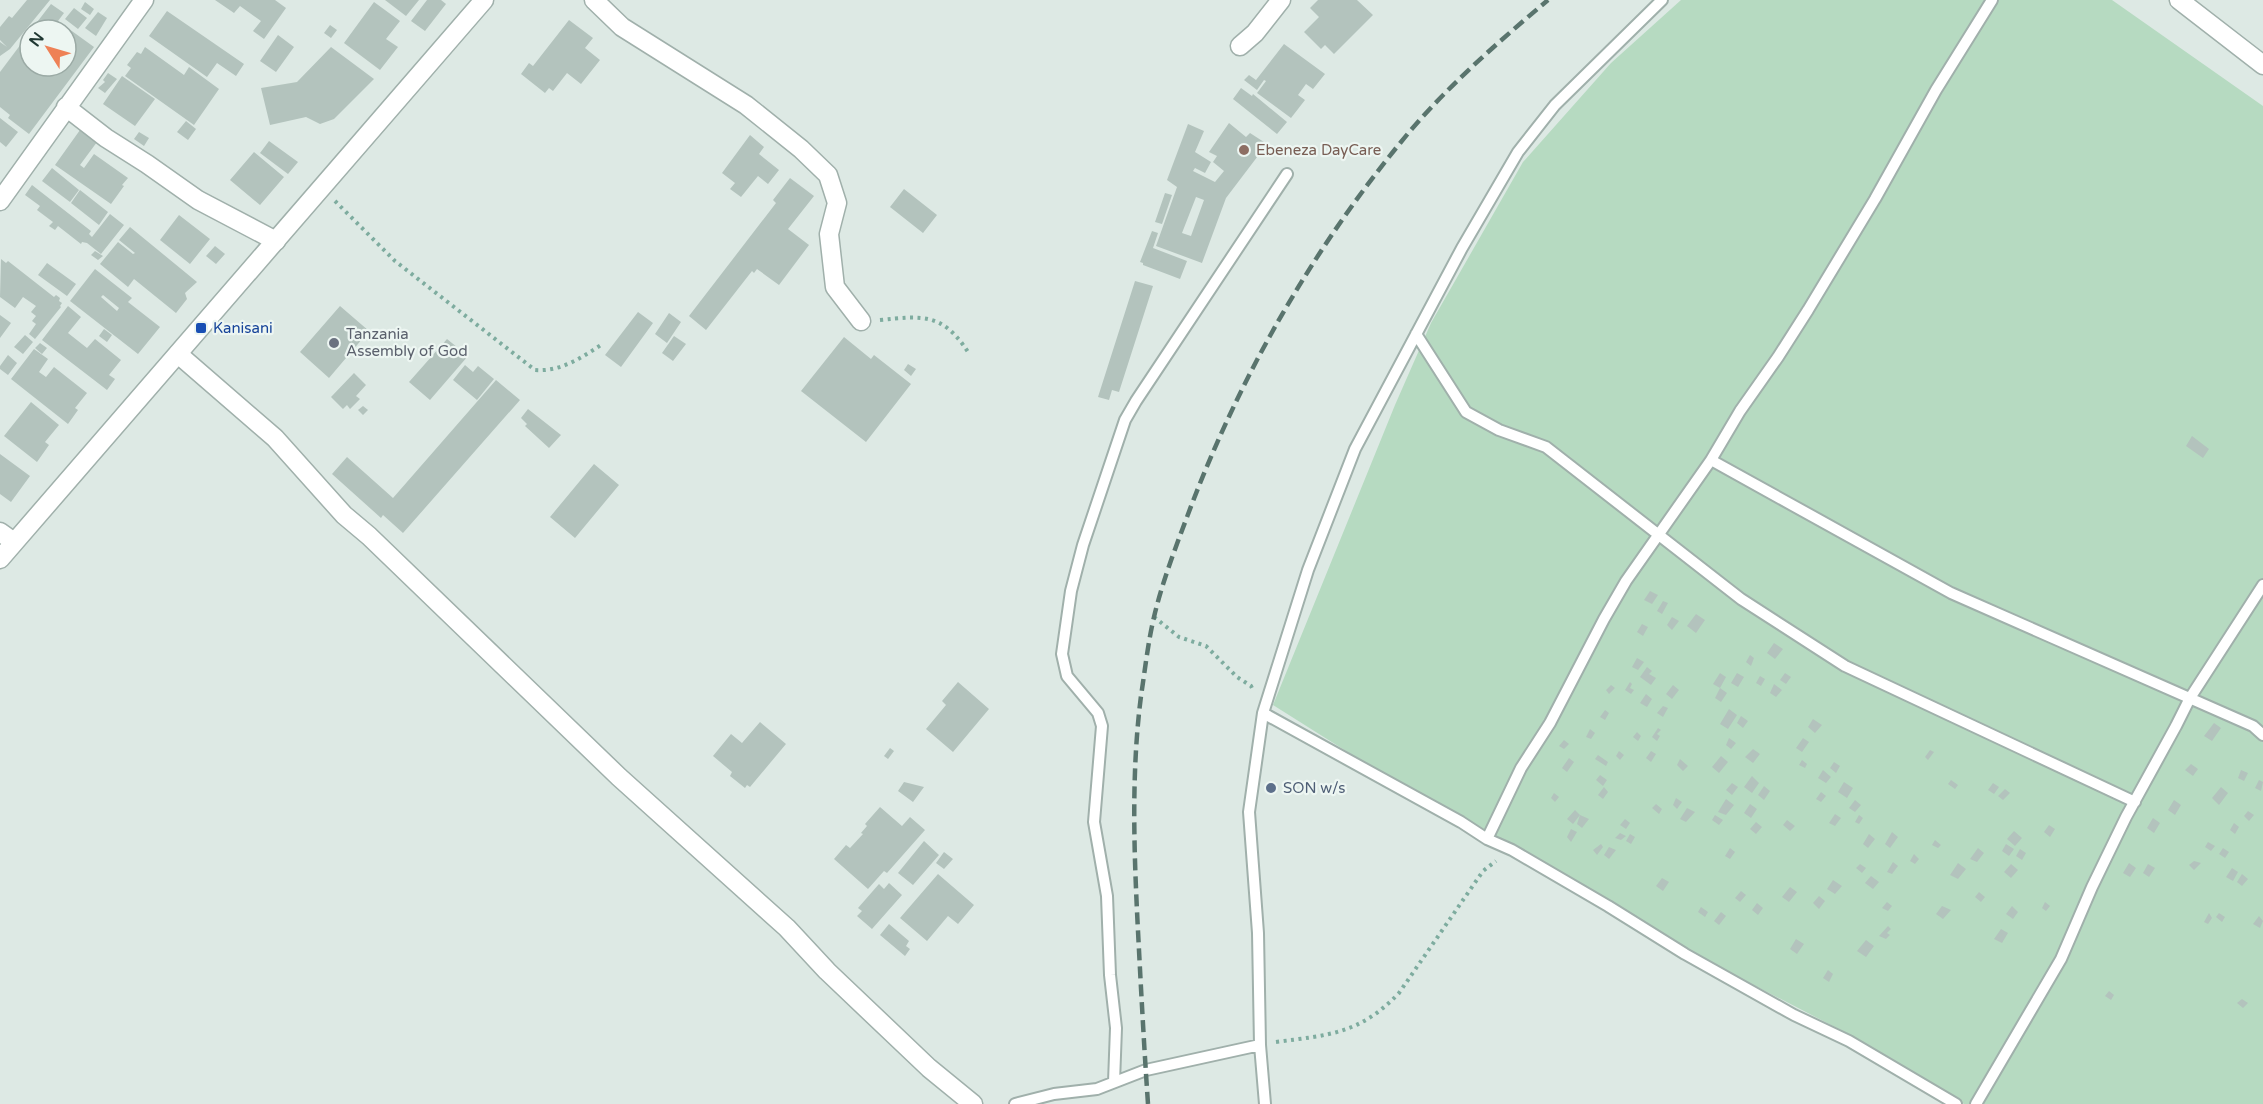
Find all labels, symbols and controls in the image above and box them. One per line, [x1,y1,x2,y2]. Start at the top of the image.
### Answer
north arrow [18,18,78,78]
text: N [25,28,49,51]
place label: Ebeneza DayCare [1256,141,1381,159]
marker: Ebeneza DayCare [1237,143,1251,157]
place label: Kanisani [213,319,273,337]
marker: Kanisani [194,321,208,335]
place label: Tanzania Assembly of God [346,325,468,360]
marker: Tanzania Assembly of God [327,336,341,350]
place label: SON w/s [1283,779,1346,797]
marker: SON w/s [1264,781,1278,795]

